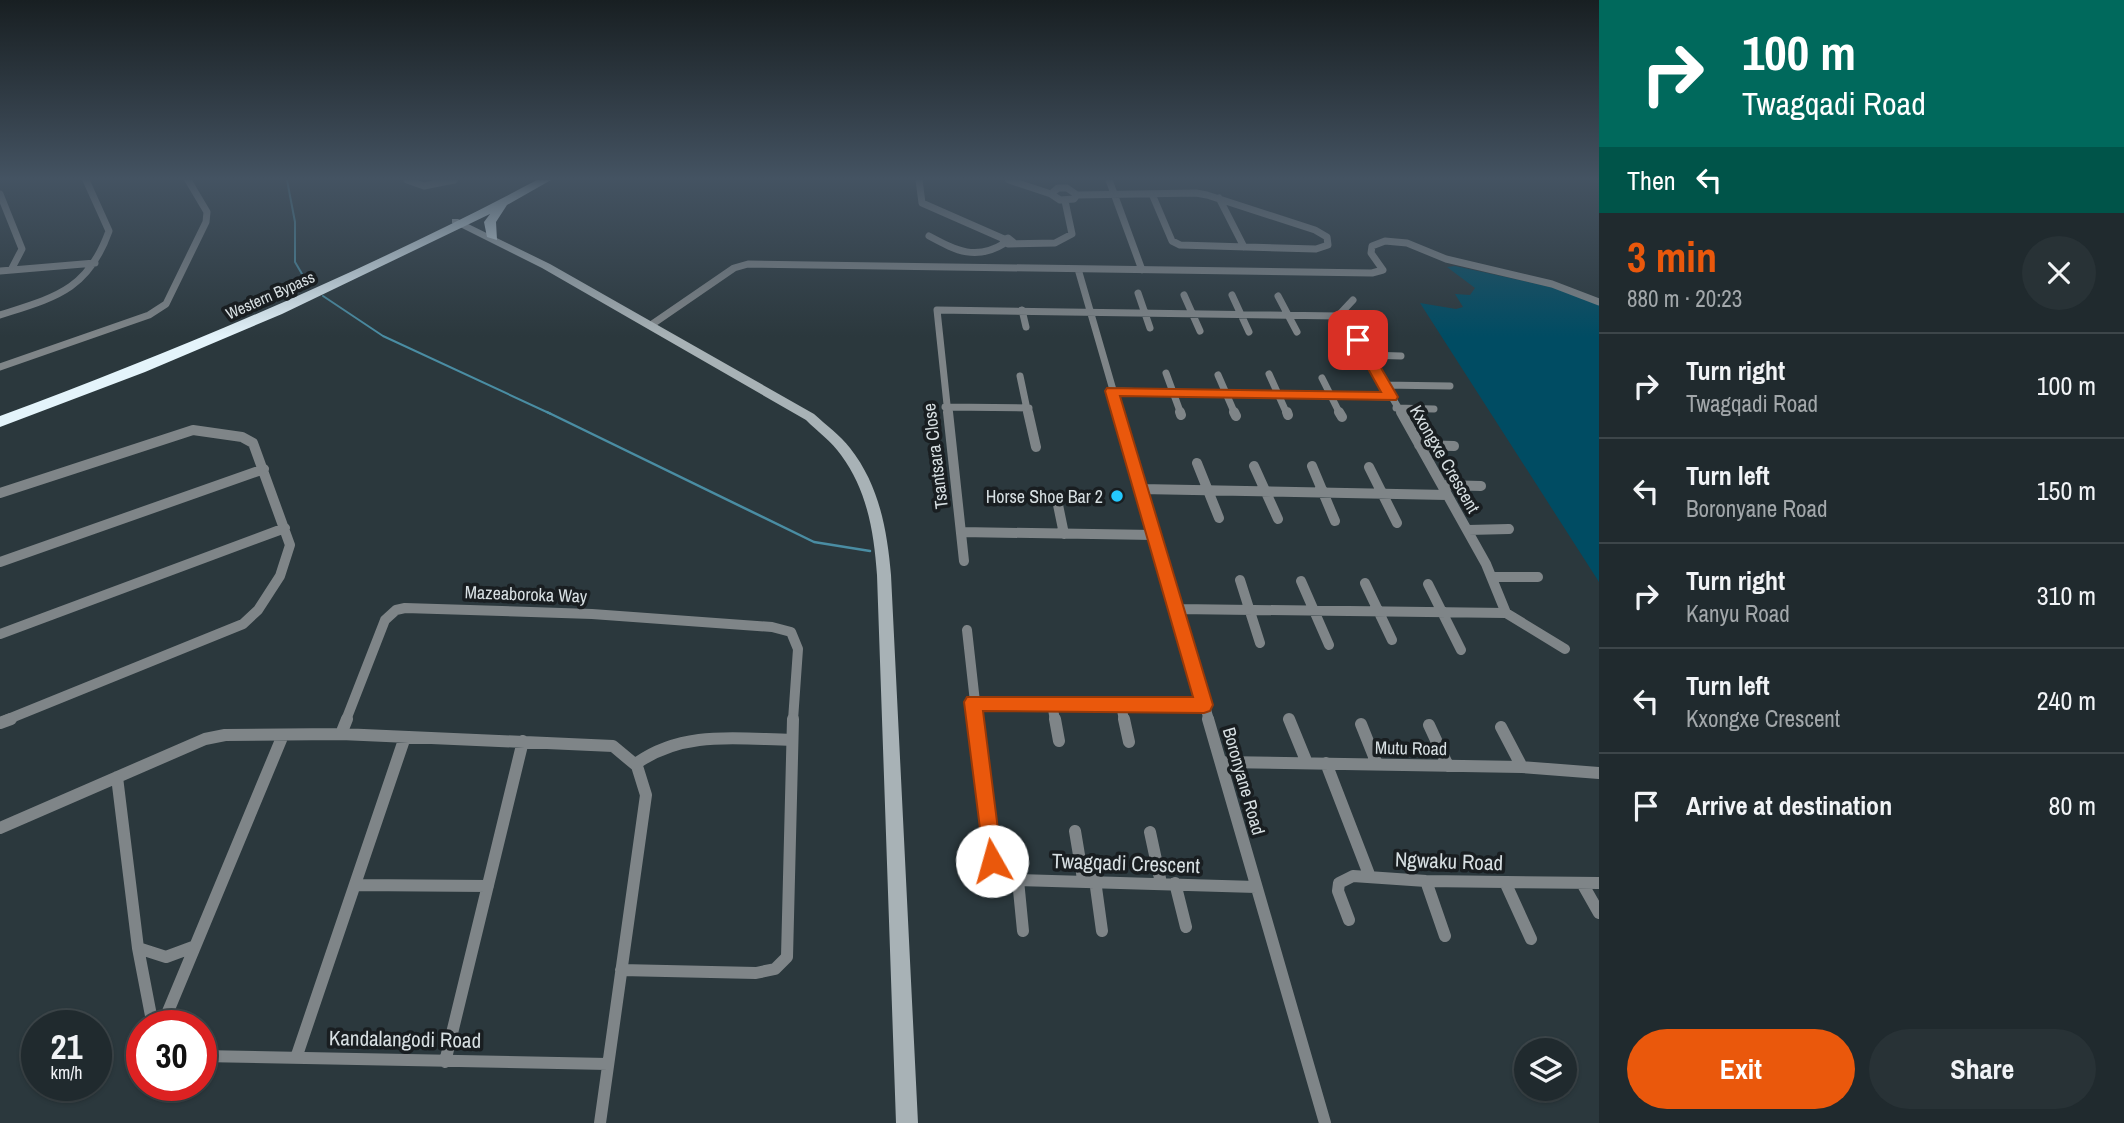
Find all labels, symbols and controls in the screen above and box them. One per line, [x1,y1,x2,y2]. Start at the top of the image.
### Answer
text: 100 m [1742,19,1856,85]
icon: right [1627,28,1718,119]
text: Twagqadi Road [1742,82,1926,125]
icon: left [1690,161,1728,199]
text: Then [1627,163,1676,198]
text: 3 min [1627,229,1717,285]
button: close [2022,236,2096,310]
street label: Western Bypass [222,266,318,324]
text: 880 m · 20:23 [1627,283,1742,314]
pin [1328,310,1388,370]
icon: arrive [1339,321,1377,359]
text: Turn right [1686,353,1785,388]
icon: right [1627,367,1665,405]
text: 100 m [2037,368,2096,403]
text: Twagqadi Road [1686,388,1818,419]
street label: Kxongxe Crescent [1404,401,1486,517]
street label: Tsantsara Close [916,402,954,510]
text: Turn left [1686,458,1770,493]
icon: left [1627,472,1665,510]
text: 150 m [2037,473,2096,508]
place label: Horse Shoe Bar 2 [986,484,1103,509]
marker: Horse Shoe Bar 2 [1109,488,1125,504]
text: Boronyane Road [1686,493,1828,524]
text: Turn right [1686,563,1785,598]
icon: right [1627,577,1665,615]
text: 310 m [2037,578,2096,613]
street label: Mazeaboroka Way [464,579,588,609]
text: Kanyu Road [1686,598,1790,629]
text: Turn left [1686,668,1770,703]
icon: left [1627,682,1665,720]
text: 240 m [2037,683,2096,718]
text: Kxongxe Crescent [1686,703,1840,734]
street label: Boronyane Road [1217,724,1271,838]
street label: Mutu Road [1375,735,1447,761]
icon: arrive [1627,787,1665,825]
text: Arrive at destination [1686,788,1892,823]
text: 80 m [2049,788,2096,823]
position arrow [955,824,1029,898]
street label: Ngwaku Road [1394,845,1504,877]
street label: Twagqadi Crescent [1051,846,1201,880]
speed limit sign: 30 [126,1010,217,1101]
text: 21 [51,1023,82,1070]
street label: Kandalangodi Road [329,1023,481,1055]
button: Exit [1627,1029,1855,1109]
button: Share [1869,1029,2096,1109]
map controls [1514,1038,1577,1101]
button: layers [1514,1038,1577,1101]
text: km/h [51,1060,83,1085]

